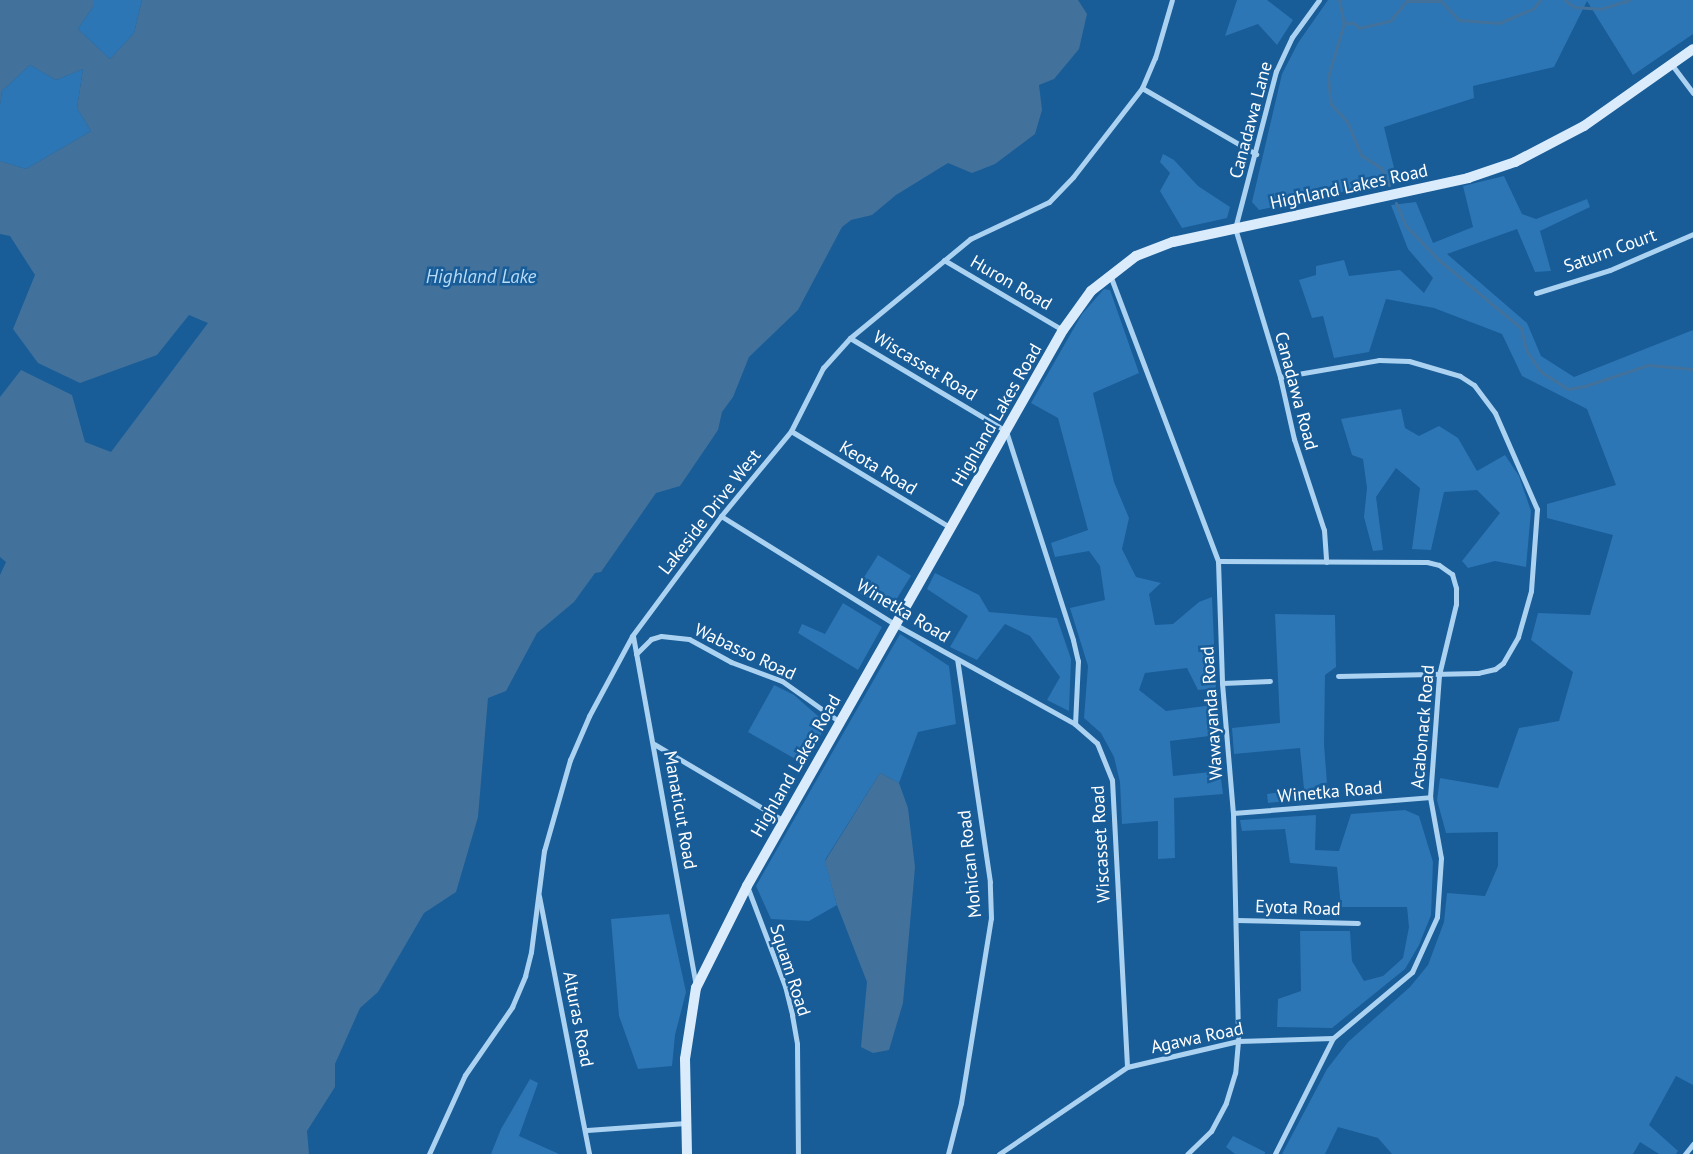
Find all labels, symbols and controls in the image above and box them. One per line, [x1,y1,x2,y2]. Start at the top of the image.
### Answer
street label: Canadawa Lane [1225,59,1277,181]
street label: Highland Lakes Road [1268,160,1430,214]
street label: Saturn Court [1561,224,1659,278]
street label: Huron Road [966,251,1056,315]
water label: Highland Lake [426,266,536,288]
street label: Wiscasset Road [869,326,981,406]
street label: Canadawa Road [1270,330,1322,452]
street label: Highland Lakes Road [947,340,1047,490]
street label: Keota Road [835,436,921,500]
street label: Lakeside Drive West [654,445,766,579]
street label: Winetka Road [852,575,954,647]
street label: Wabasso Road [691,619,799,685]
street label: Wawayanda Road [1197,645,1227,781]
street label: Acabonack Road [1407,664,1439,790]
street label: Highland Lakes Road [746,691,846,841]
street label: Manaticut Road [659,749,701,871]
street label: Winetka Road [1277,777,1383,807]
street label: Wiscasset Road [1087,785,1115,903]
street label: Mohican Road [954,809,986,919]
street label: Eyota Road [1255,896,1341,920]
street label: Squam Road [765,921,815,1019]
street label: Alturas Road [558,969,598,1069]
street label: Agawa Road [1149,1018,1245,1058]

